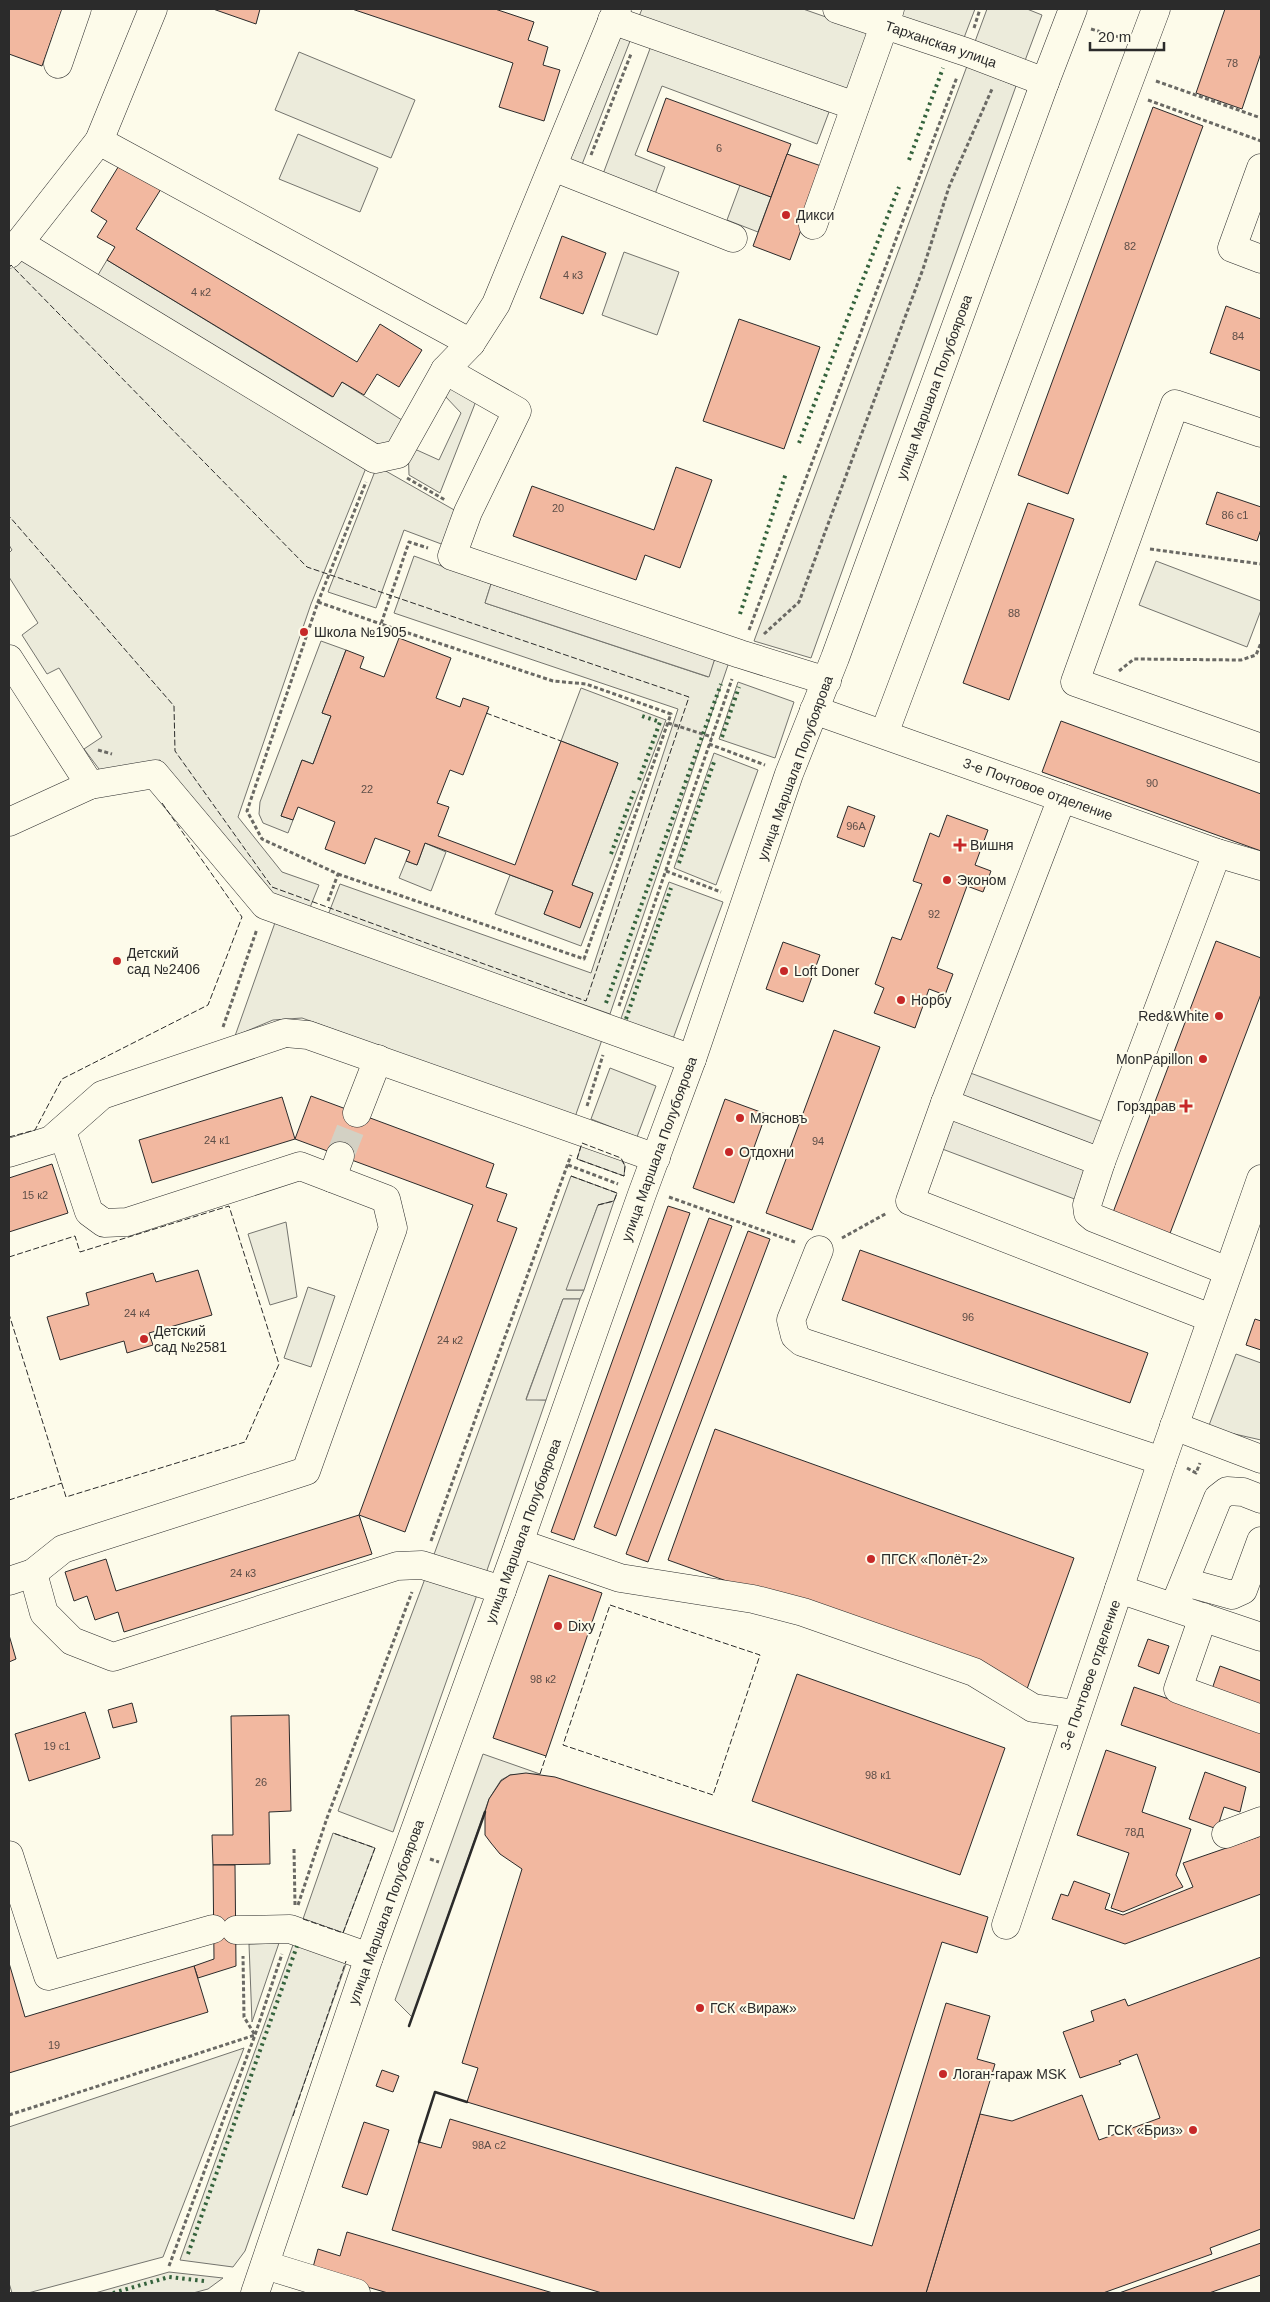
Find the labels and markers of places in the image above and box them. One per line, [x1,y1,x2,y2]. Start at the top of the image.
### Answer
place label: Дикси [796,207,834,223]
marker: Дикси [780,209,792,221]
place label: Школа №1905 [314,624,407,640]
marker: Школа №1905 [298,626,310,638]
place label: Вишня [970,837,1014,853]
marker: Вишня [954,839,966,851]
place label: Эконом [957,872,1006,888]
marker: Эконом [941,874,953,886]
place label: Детский сад №2406 [127,945,200,977]
marker: Детский сад №2406 [111,955,123,967]
place label: Loft Doner [794,963,860,979]
marker: Loft Doner [778,965,790,977]
place label: Норбу [911,992,951,1008]
marker: Норбу [895,994,907,1006]
place label: Red&White [1138,1008,1209,1024]
marker: Red&White [1213,1010,1225,1022]
place label: MonPapillon [1116,1051,1193,1067]
marker: MonPapillon [1197,1053,1209,1065]
place label: Горздрав [1117,1098,1176,1114]
marker: Горздрав [1180,1100,1192,1112]
place label: Мясновъ [750,1110,808,1126]
marker: Мясновъ [734,1112,746,1124]
place label: Отдохни [739,1144,794,1160]
marker: Отдохни [723,1146,735,1158]
place label: Детский сад №2581 [154,1323,227,1355]
marker: Детский сад №2581 [138,1333,150,1345]
place label: ПГСК «Полёт-2» [881,1551,988,1567]
marker: ПГСК «Полёт-2» [865,1553,877,1565]
place label: Dixy [568,1618,595,1634]
marker: Dixy [552,1620,564,1632]
place label: ГСК «Вираж» [710,2000,797,2016]
marker: ГСК «Вираж» [694,2002,706,2014]
place label: Логан-гараж MSK [953,2066,1067,2082]
marker: Логан-гараж MSK [937,2068,949,2080]
place label: ГСК «Бриз» [1107,2122,1183,2138]
marker: ГСК «Бриз» [1187,2124,1199,2136]

